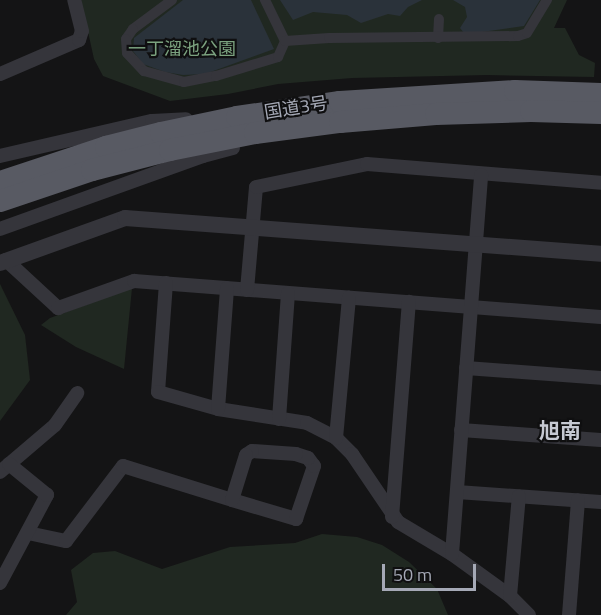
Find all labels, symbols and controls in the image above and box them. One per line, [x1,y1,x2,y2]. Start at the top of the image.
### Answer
park label: 一丁溜池公園 [128,38,236,60]
street label: 国道3号 [263,92,329,124]
district label: 旭南 [539,417,581,443]
scale bar [385,552,480,590]
text: 50 m [393,561,432,588]

